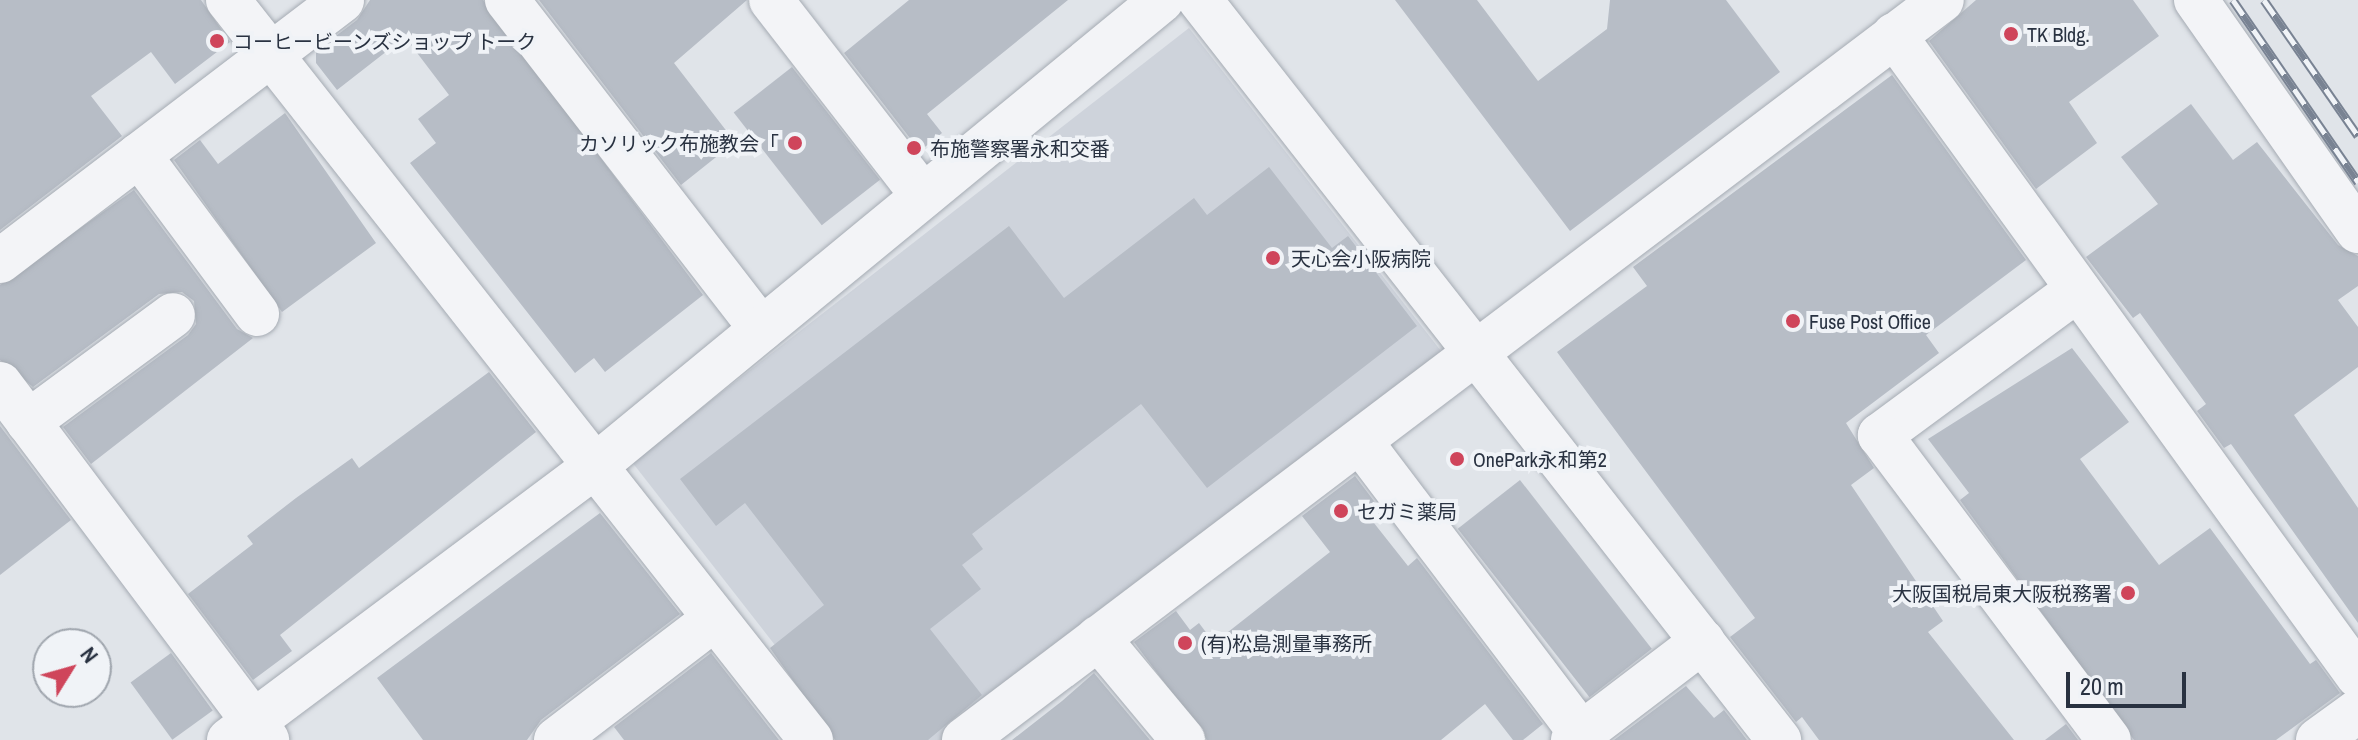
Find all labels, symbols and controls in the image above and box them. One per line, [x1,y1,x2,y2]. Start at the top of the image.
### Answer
place label: TK Bldg. [2027,22,2090,46]
marker: TK Bldg. [2002,25,2020,43]
place label: コーヒービーンズショップ トーク [233,29,538,53]
marker: コーヒービーンズショップ トーク [208,32,226,50]
place label: カソリック布施教会「 [579,131,779,155]
marker: カソリック布施教会「 [786,134,804,152]
place label: 布施警察署永和交番 [930,136,1110,160]
marker: 布施警察署永和交番 [905,139,923,157]
place label: 天心会小阪病院 [1291,246,1431,270]
marker: 天心会小阪病院 [1262,247,1284,269]
place label: Fuse Post Office [1809,309,1931,333]
marker: Fuse Post Office [1784,312,1802,330]
place label: OnePark永和第2 [1473,447,1607,471]
marker: OnePark永和第2 [1448,450,1466,468]
place label: セガミ薬局 [1357,499,1457,523]
marker: セガミ薬局 [1332,502,1350,520]
place label: 大阪国税局東大阪税務署 [1892,581,2112,605]
marker: 大阪国税局東大阪税務署 [2119,584,2137,602]
north arrow [32,628,112,708]
place label: (有)松島測量事務所 [1201,631,1372,655]
marker: (有)松島測量事務所 [1176,634,1194,652]
text: N [74,641,105,669]
scale bar [2070,656,2190,706]
text: 20 m [2080,670,2124,702]

